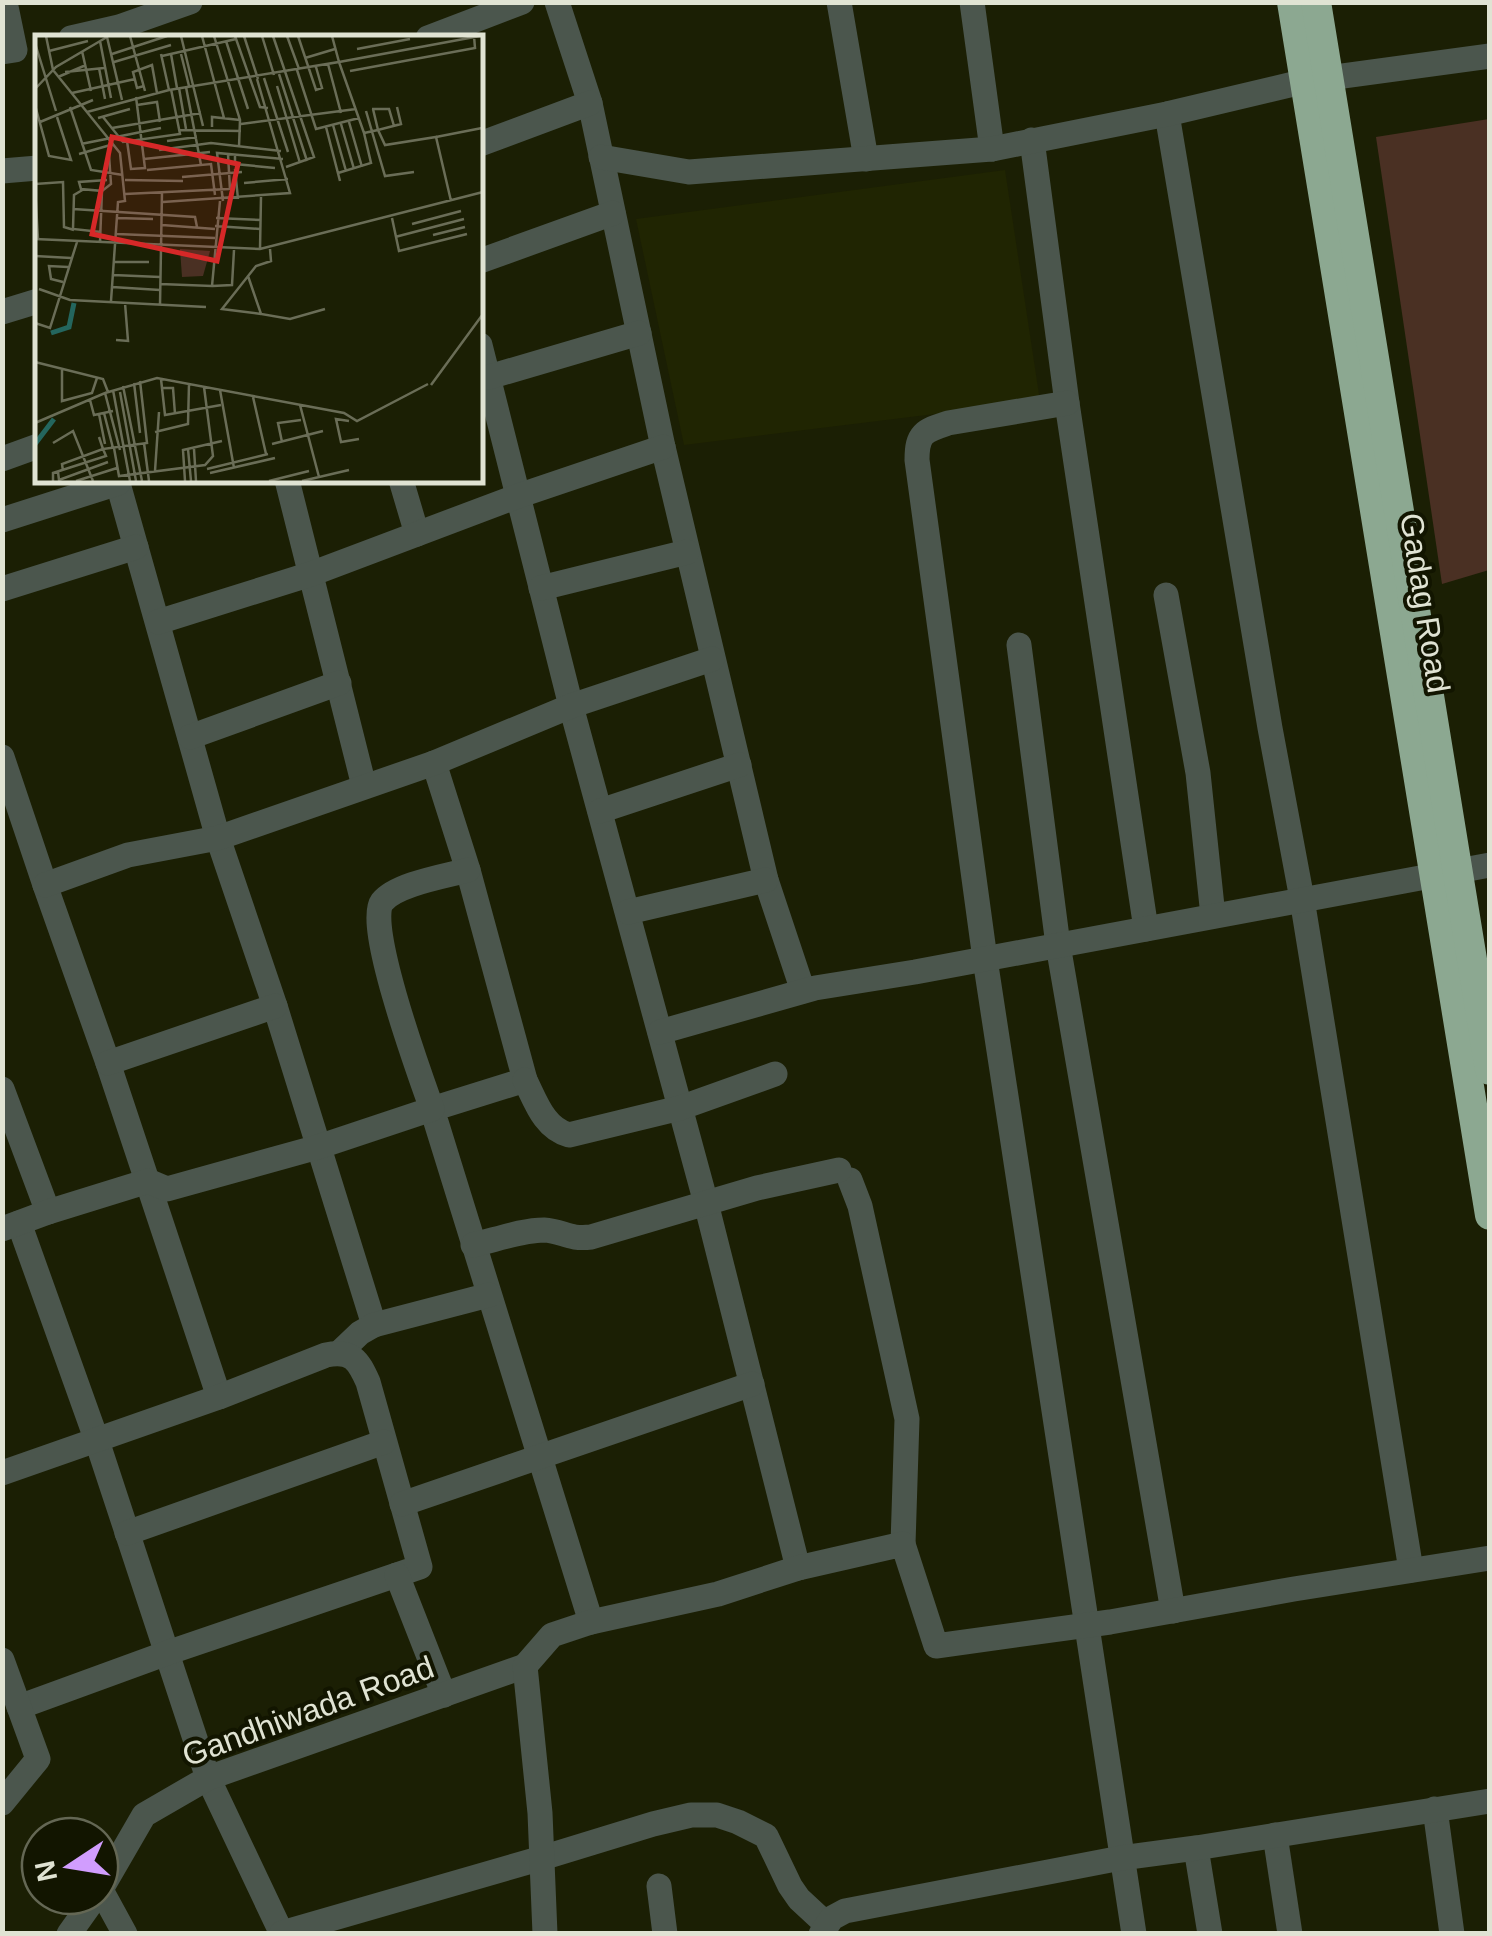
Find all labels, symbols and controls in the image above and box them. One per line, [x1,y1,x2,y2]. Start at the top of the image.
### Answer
inset map [35,35,482,482]
street label: Gadag Road [1393,511,1457,695]
street label: Gandhiwada Road [177,1649,439,1773]
north arrow [20,1816,120,1916]
text: N [29,1858,63,1884]

